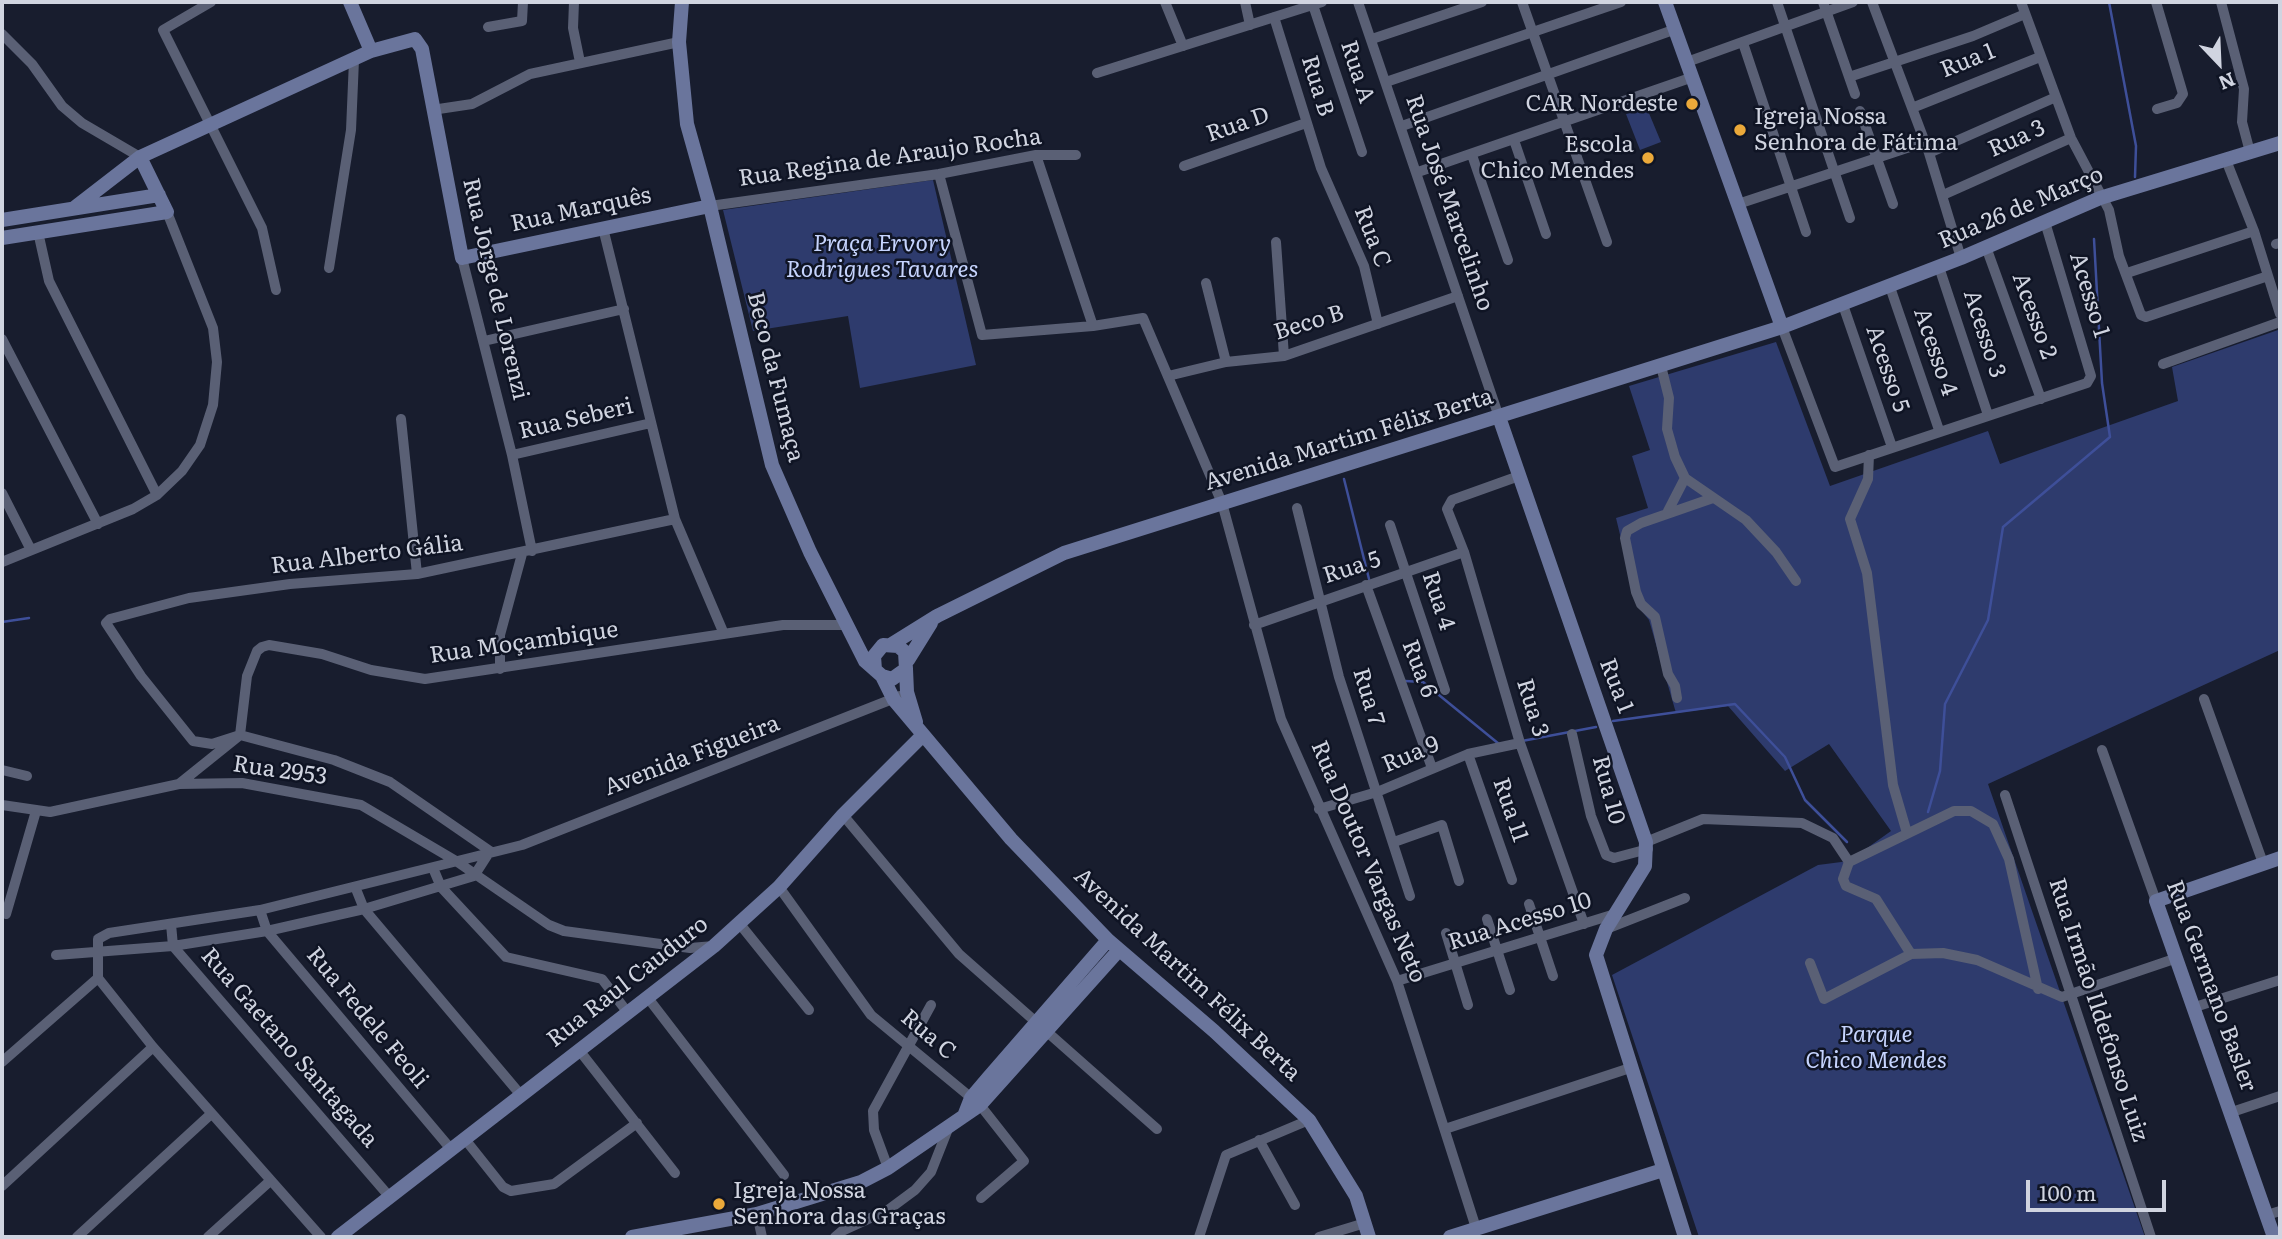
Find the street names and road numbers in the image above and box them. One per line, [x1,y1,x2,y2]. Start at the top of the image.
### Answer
street label: Rua A [1334,37,1380,107]
street label: Rua 1 [1937,38,1999,84]
street label: Rua B [1295,52,1339,120]
street label: Rua José Marcelinho [1399,91,1499,315]
street label: Rua D [1203,101,1273,149]
street label: Rua 3 [1984,114,2050,164]
street label: Rua Regina de Araujo Rocha [737,123,1043,193]
street label: Rua 26 de Março [1934,161,2108,255]
street label: Rua Jorge de Lorenzi [456,175,534,403]
street label: Rua Marquês [508,182,654,238]
street label: Rua C [1348,203,1396,271]
street label: Acesso 1 [2063,249,2115,341]
street label: Acesso 2 [2006,269,2062,363]
street label: Acesso 3 [1957,286,2011,382]
street label: Beco da Fumaça [741,289,809,465]
street label: Beco B [1271,299,1347,347]
street label: Acesso 4 [1907,304,1963,400]
street label: Acesso 5 [1859,322,1915,416]
street label: Avenida Martim Félix Berta [1201,383,1497,497]
street label: Rua Seberi [516,392,636,446]
street label: Rua Alberto Gália [270,530,464,580]
street label: Rua 5 [1320,546,1384,590]
street label: Rua 4 [1416,568,1460,634]
street label: Rua Moçambique [428,616,620,670]
street label: Rua 6 [1395,636,1443,702]
street label: Rua 1 [1593,655,1639,717]
street label: Rua 7 [1346,665,1390,729]
street label: Rua 3 [1510,675,1554,741]
street label: Avenida Figueira [600,710,784,802]
street label: Rua 9 [1378,731,1444,779]
street label: Rua Doutor Vargas Neto [1304,737,1432,987]
street label: Rua 2953 [231,751,329,791]
street label: Rua 10 [1586,753,1630,827]
street label: Rua 11 [1486,774,1534,846]
street label: Avenida Martim Félix Berta [1068,863,1306,1087]
street label: Rua Irmão Ildefonso Luiz [2042,875,2154,1145]
street label: Rua Germano Basler [2160,877,2262,1095]
street label: Rua Acesso 10 [1445,887,1595,957]
street label: Rua Raul Cauduro [542,910,714,1054]
street label: Rua Gaetano Santagada [195,942,383,1154]
street label: Rua Fedele Feoli [300,942,434,1094]
street label: Rua C [895,1004,961,1066]

